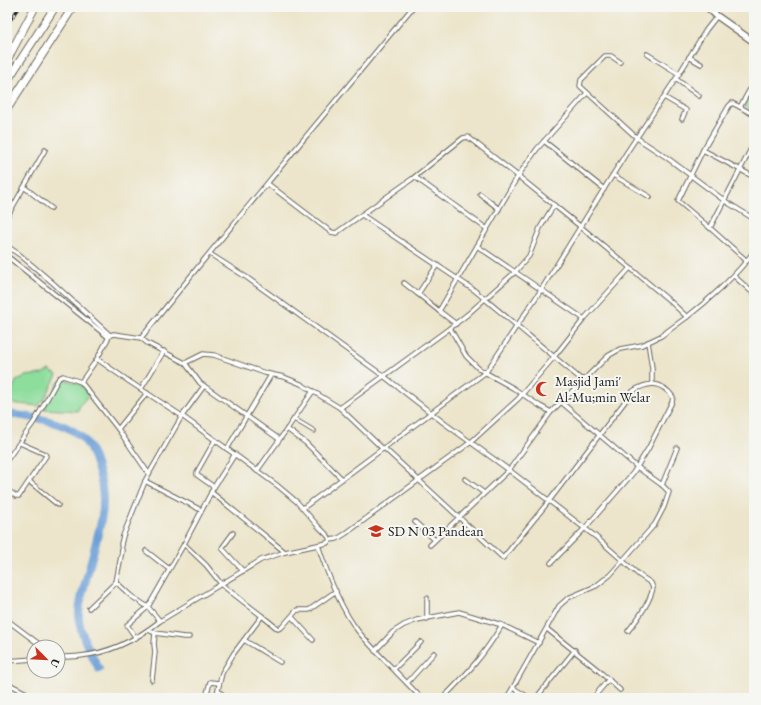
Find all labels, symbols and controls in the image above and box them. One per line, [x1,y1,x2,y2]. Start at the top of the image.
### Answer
place label: Masjid Jami' Al-Mu;min Welar [554,372,650,406]
mosque icon: Masjid Jami' Al-Mu;min Welar [534,380,552,398]
school or university icon: SD N 03 Pandean [367,522,385,540]
place label: SD N 03 Pandean [388,522,484,540]
north arrow [26,639,66,679]
text: U [47,656,63,670]

